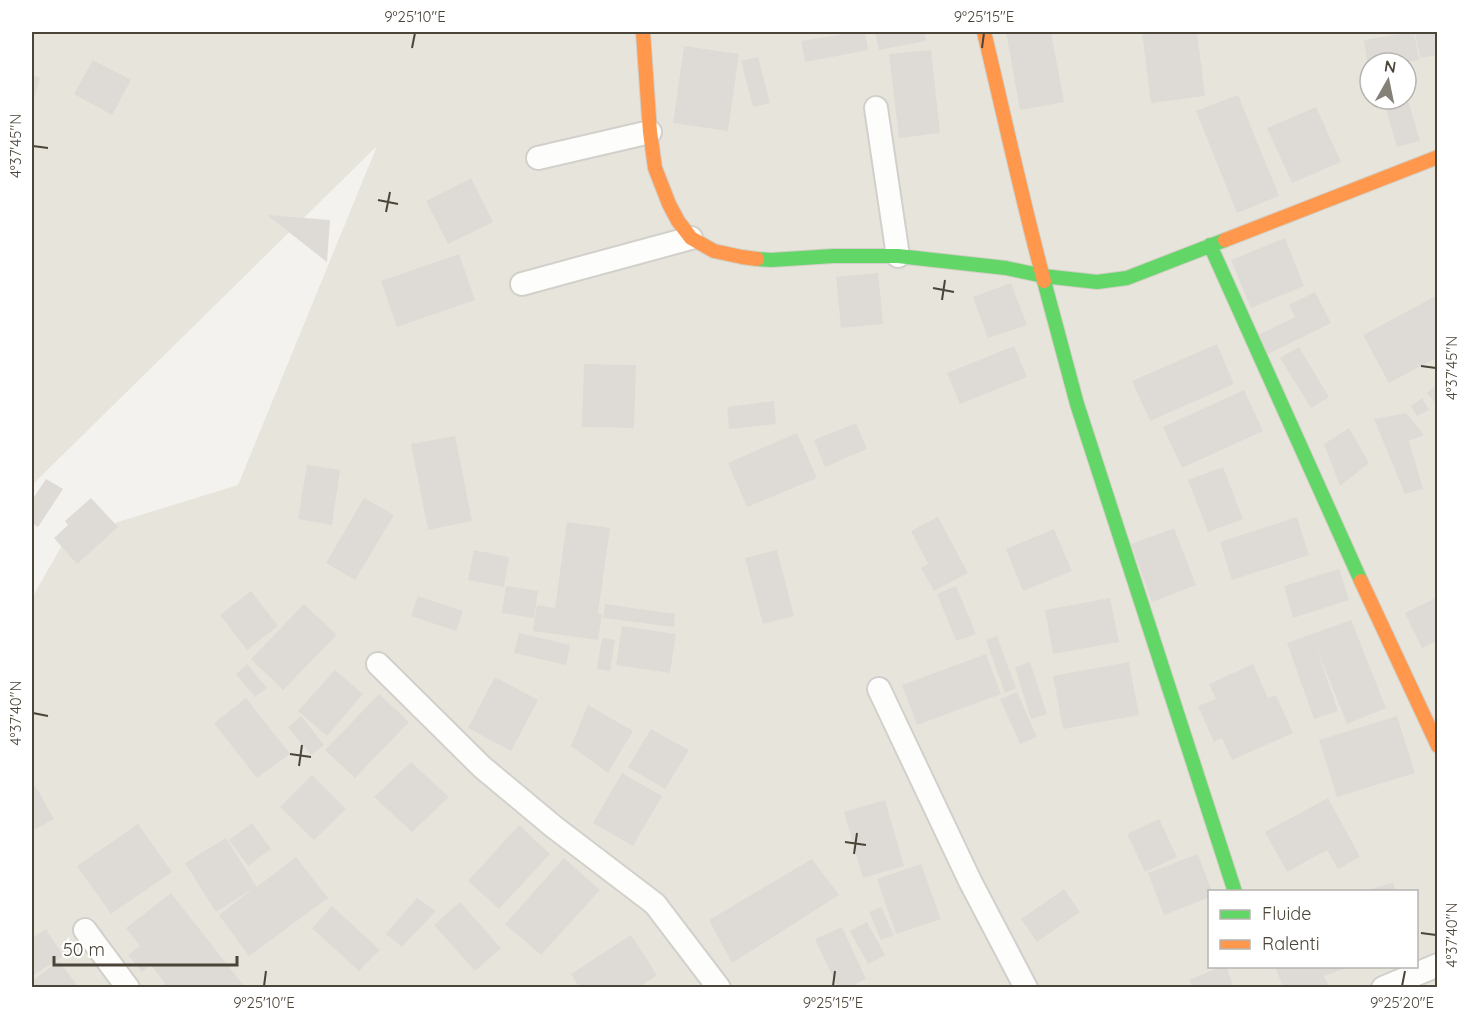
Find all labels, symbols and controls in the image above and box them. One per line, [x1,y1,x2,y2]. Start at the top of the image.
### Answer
text: 9°25'10"E [384,7,446,26]
text: 9°25'15"E [954,7,1014,26]
north arrow [1358,51,1418,111]
text: N [1383,55,1398,77]
text: 4°37'45"N [6,114,25,178]
text: 4°37'45"N [1442,336,1461,400]
text: 4°37'40"N [6,681,25,745]
legend [1208,890,1418,968]
text: Fluide [1262,902,1311,925]
text: 4°37'40"N [1442,903,1461,967]
scale bar [54,929,237,967]
text: Ralenti [1262,932,1320,955]
text: 50 m [63,938,105,961]
text: 9°25'10"E [233,993,295,1012]
text: 9°25'15"E [803,993,863,1012]
text: 9°25'20"E [1370,993,1434,1012]

